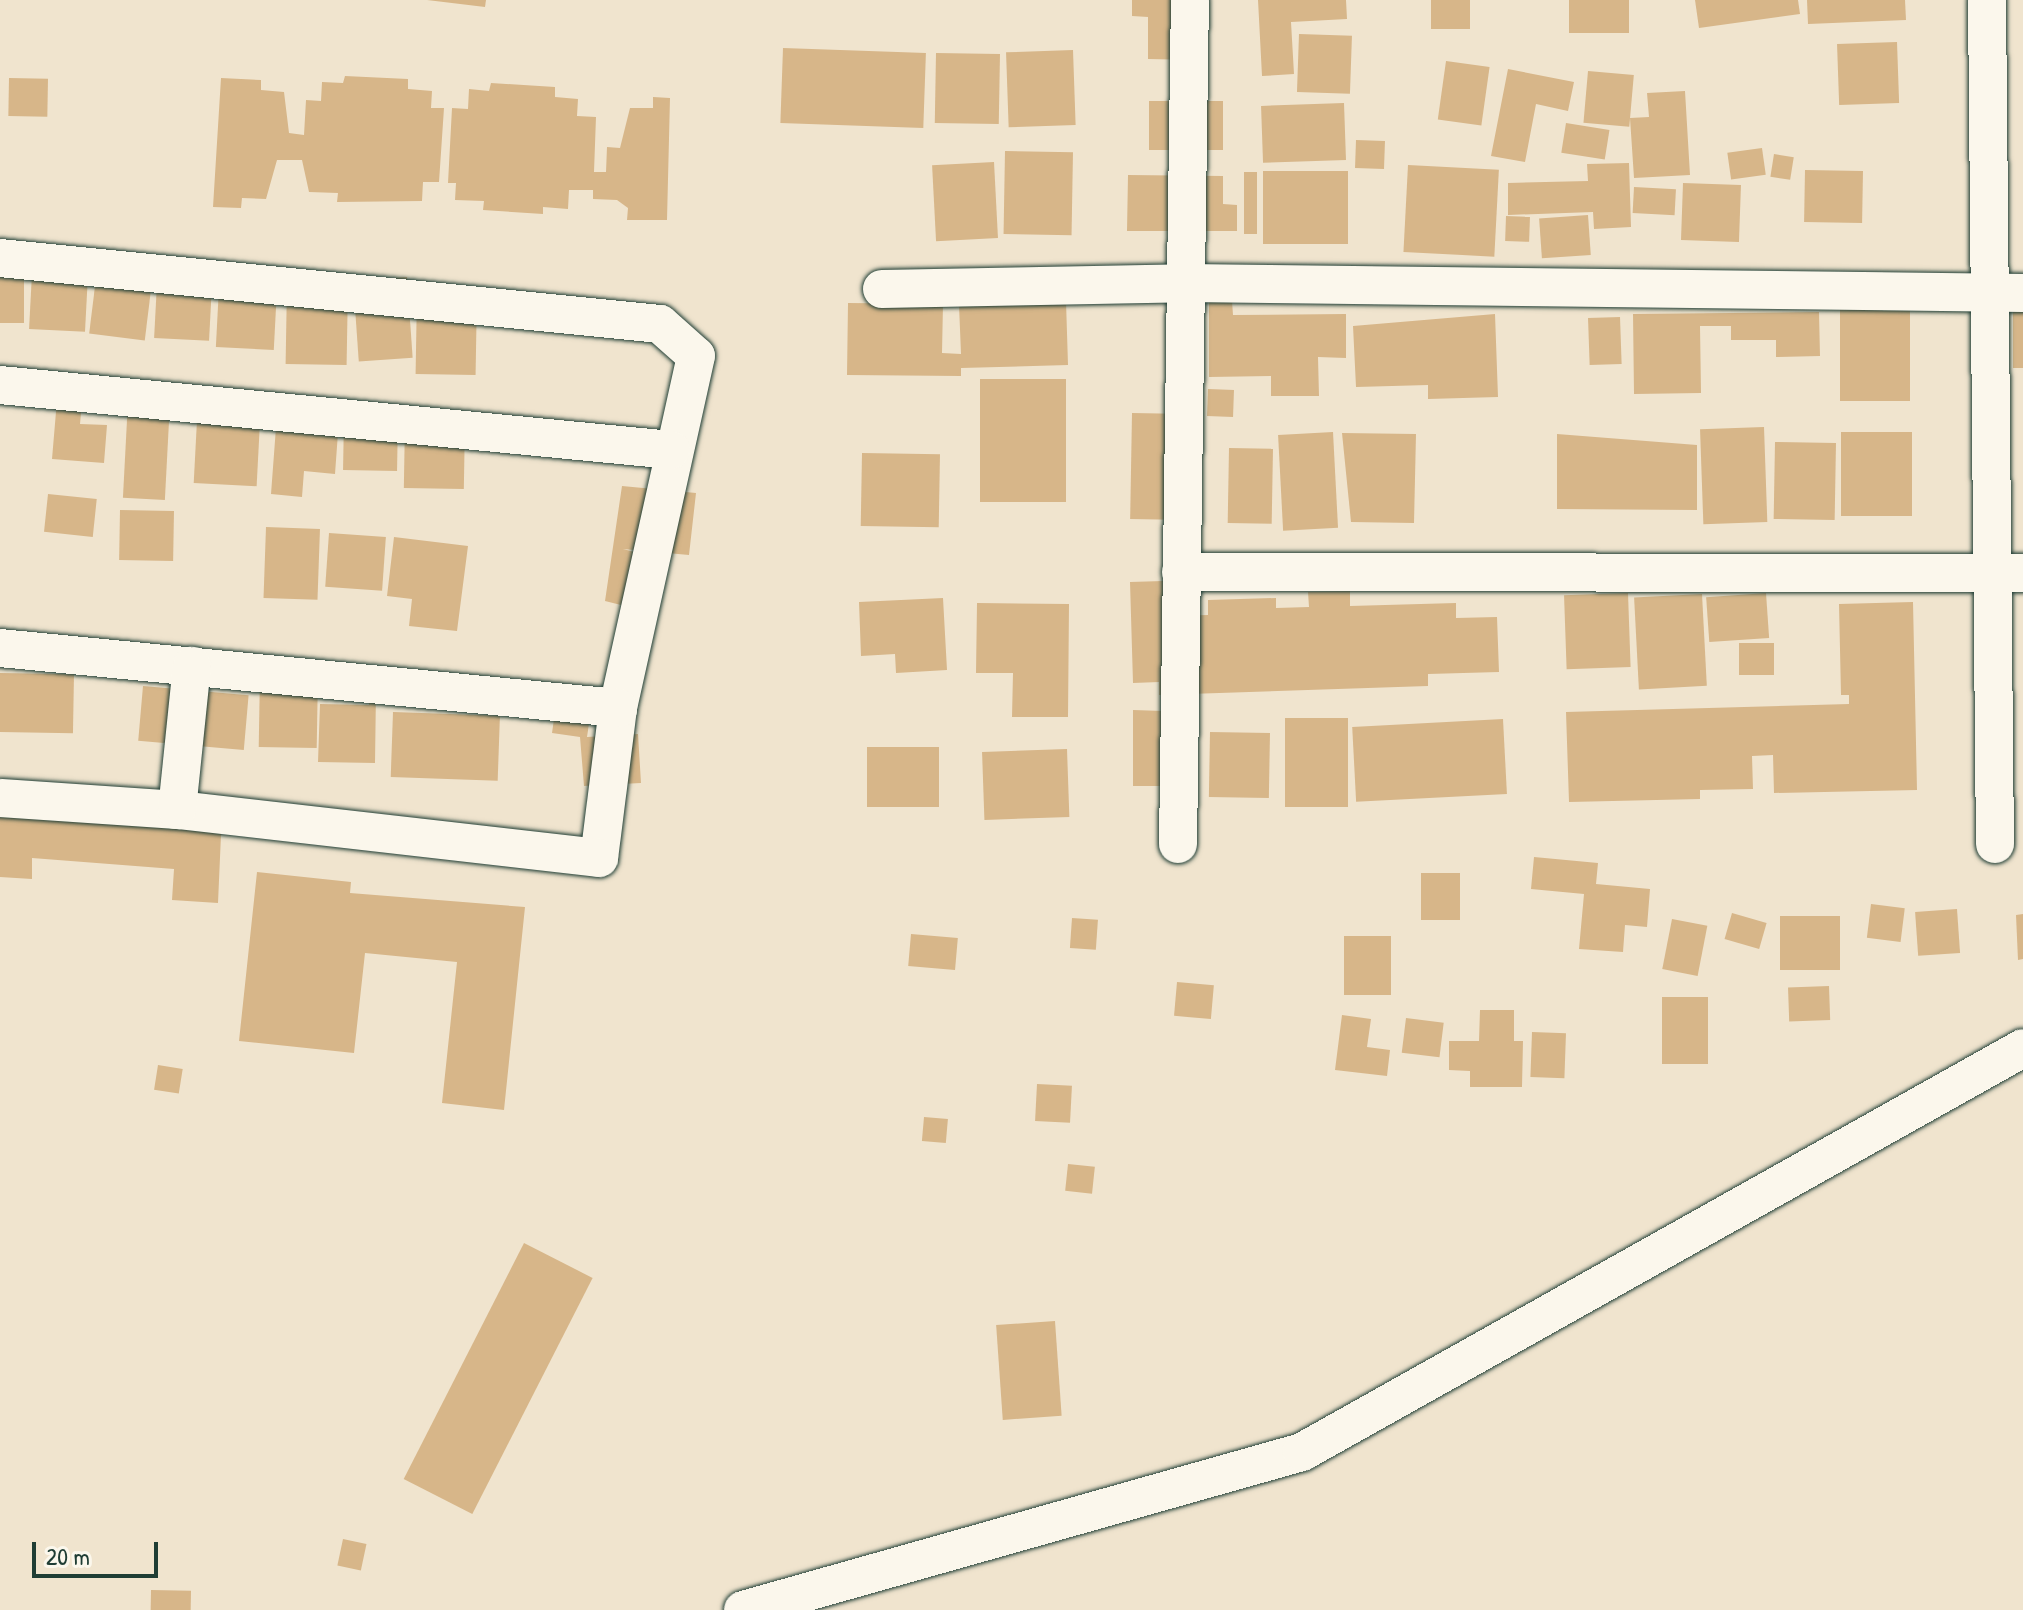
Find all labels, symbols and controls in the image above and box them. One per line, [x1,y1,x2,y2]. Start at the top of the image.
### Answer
scale bar [36,1526,162,1576]
text: 20 m [46,1540,90,1572]

